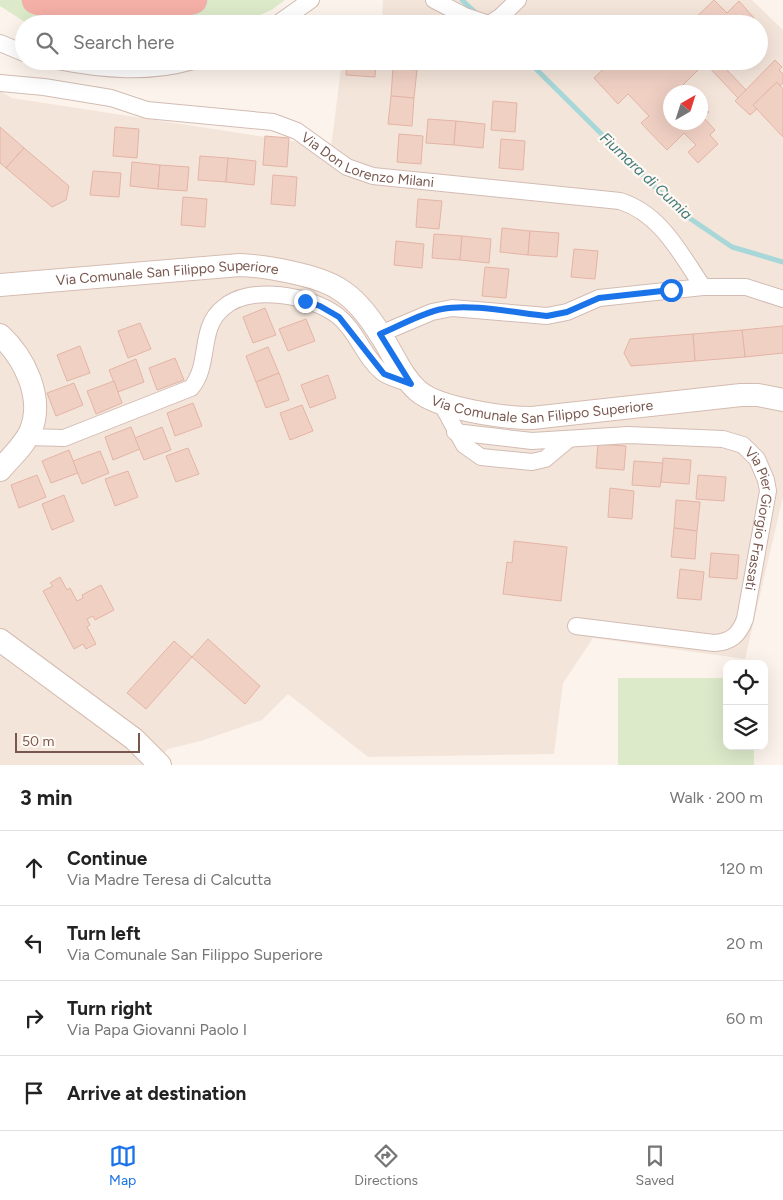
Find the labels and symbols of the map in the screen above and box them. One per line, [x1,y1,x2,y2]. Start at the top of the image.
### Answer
north arrow [663,85,708,130]
street label: Via Don Lorenzo Milani [298,128,435,191]
water label: Fiumara di Cumia [596,129,696,223]
street label: Via Comunale San Filippo Superiore [55,256,280,289]
route start [660,279,683,302]
route end [294,290,317,313]
street label: Via Comunale San Filippo Superiore [429,391,654,427]
street label: Via Pier Giorgio Frassati [741,443,776,592]
scale bar [15,730,140,753]

